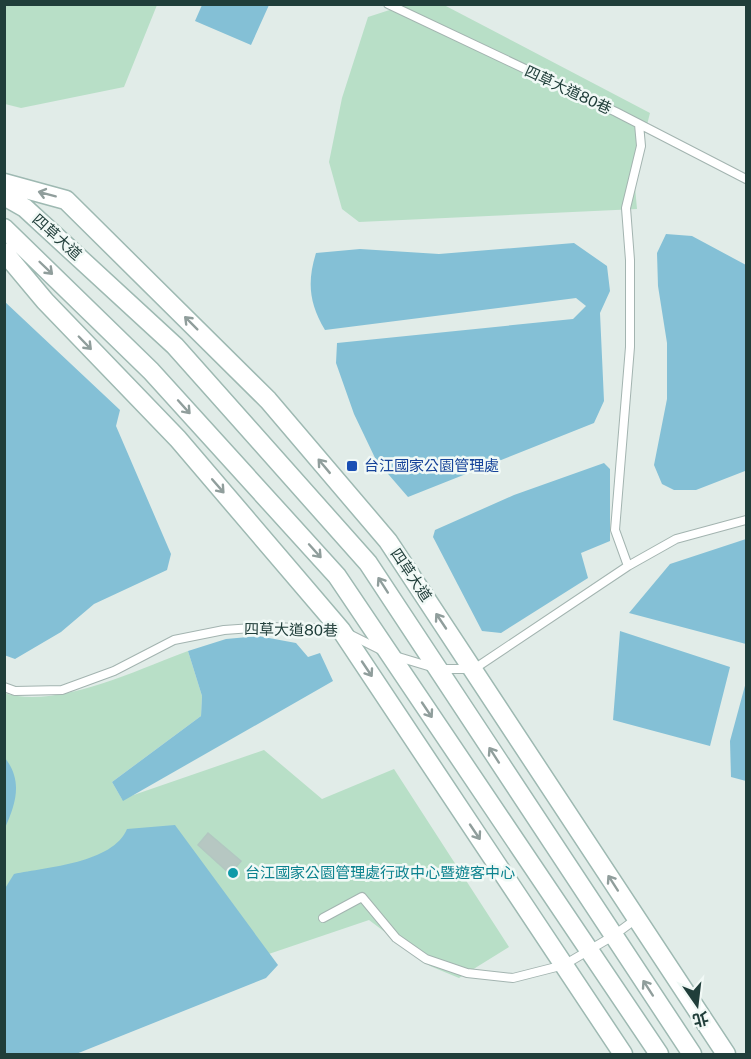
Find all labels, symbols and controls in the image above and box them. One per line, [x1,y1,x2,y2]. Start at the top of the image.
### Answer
street label: 四草大道80巷 [522,62,614,117]
one-way arrow [38,188,57,200]
street label: 四草大道 [29,210,85,263]
one-way arrow [39,261,54,276]
one-way arrow [184,315,199,330]
one-way arrow [78,335,93,350]
one-way arrow [177,399,191,414]
place label: 台江國家公園管理處 [364,457,499,474]
one-way arrow [317,458,330,474]
marker: 台江國家公園管理處 [345,459,359,473]
one-way arrow [211,478,225,493]
one-way arrow [308,543,322,558]
street label: 四草大道 [388,545,435,604]
one-way arrow [376,577,389,594]
one-way arrow [435,613,447,629]
street label: 四草大道80巷 [244,620,338,639]
one-way arrow [361,661,374,678]
one-way arrow [422,701,434,718]
one-way arrow [488,747,500,764]
one-way arrow [469,823,481,840]
place label: 台江國家公園管理處行政中心暨遊客中心 [245,864,515,881]
marker: 台江國家公園管理處行政中心暨遊客中心 [226,866,240,880]
one-way arrow [606,875,618,892]
north arrow [667,975,727,1035]
one-way arrow [641,980,653,997]
text: 北 [690,1008,711,1030]

